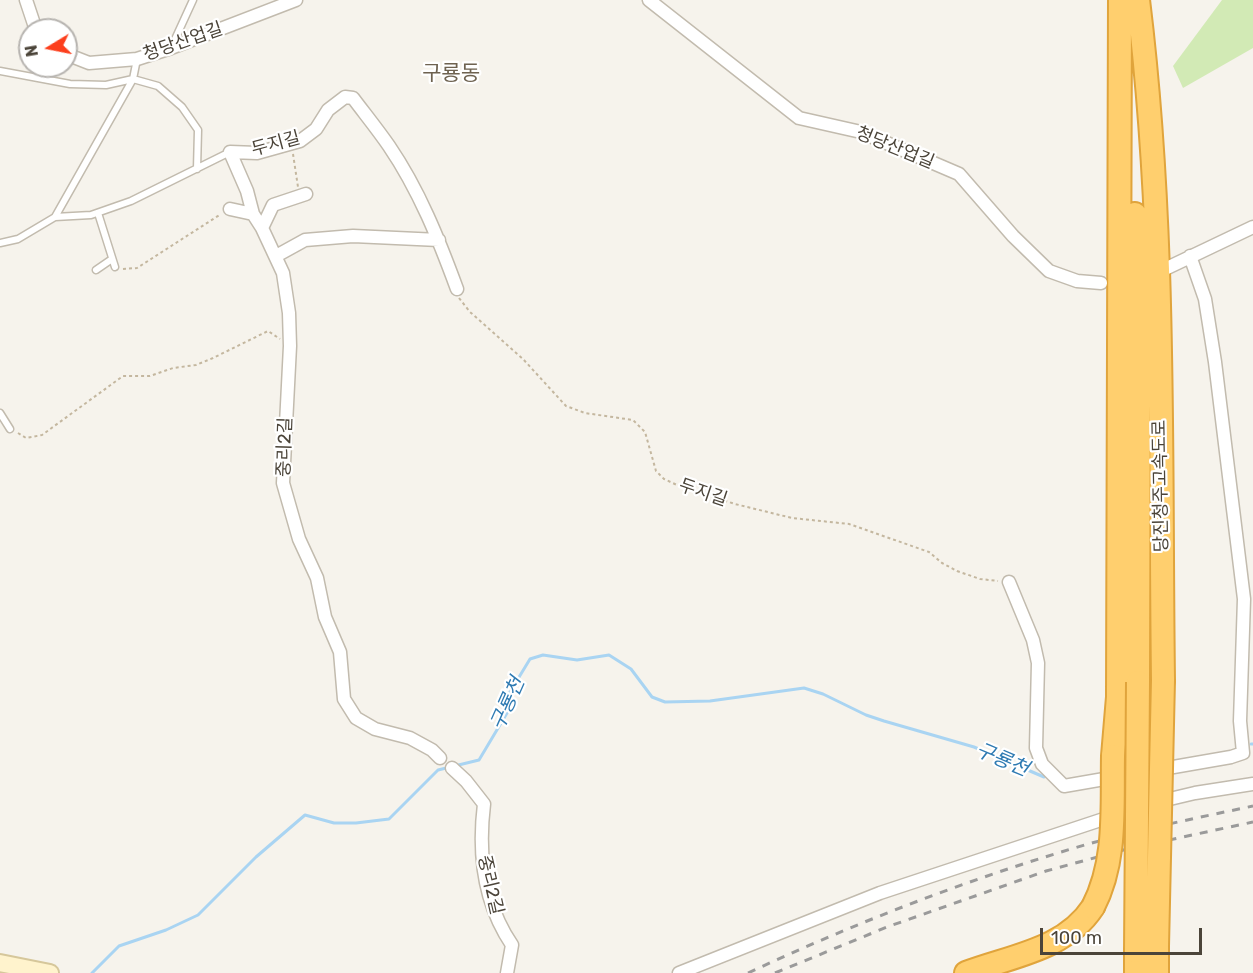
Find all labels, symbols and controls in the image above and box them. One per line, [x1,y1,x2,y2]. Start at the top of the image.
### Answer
north arrow [18,18,78,78]
street label: 청당산업길 [140,18,226,66]
text: N [21,44,42,58]
district label: 구룡동 [422,61,480,87]
street label: 청당산업길 [853,122,937,174]
street label: 두지길 [249,127,303,161]
street label: 중리2길 [273,417,297,477]
street label: 당진청주고속도로 [1149,420,1173,552]
street label: 두지길 [676,475,730,511]
water label: 구룡천 [486,674,530,734]
water label: 구룡천 [972,738,1032,782]
street label: 중리2길 [473,853,507,917]
scale bar [1043,916,1205,954]
text: 100 m [1051,927,1102,949]

